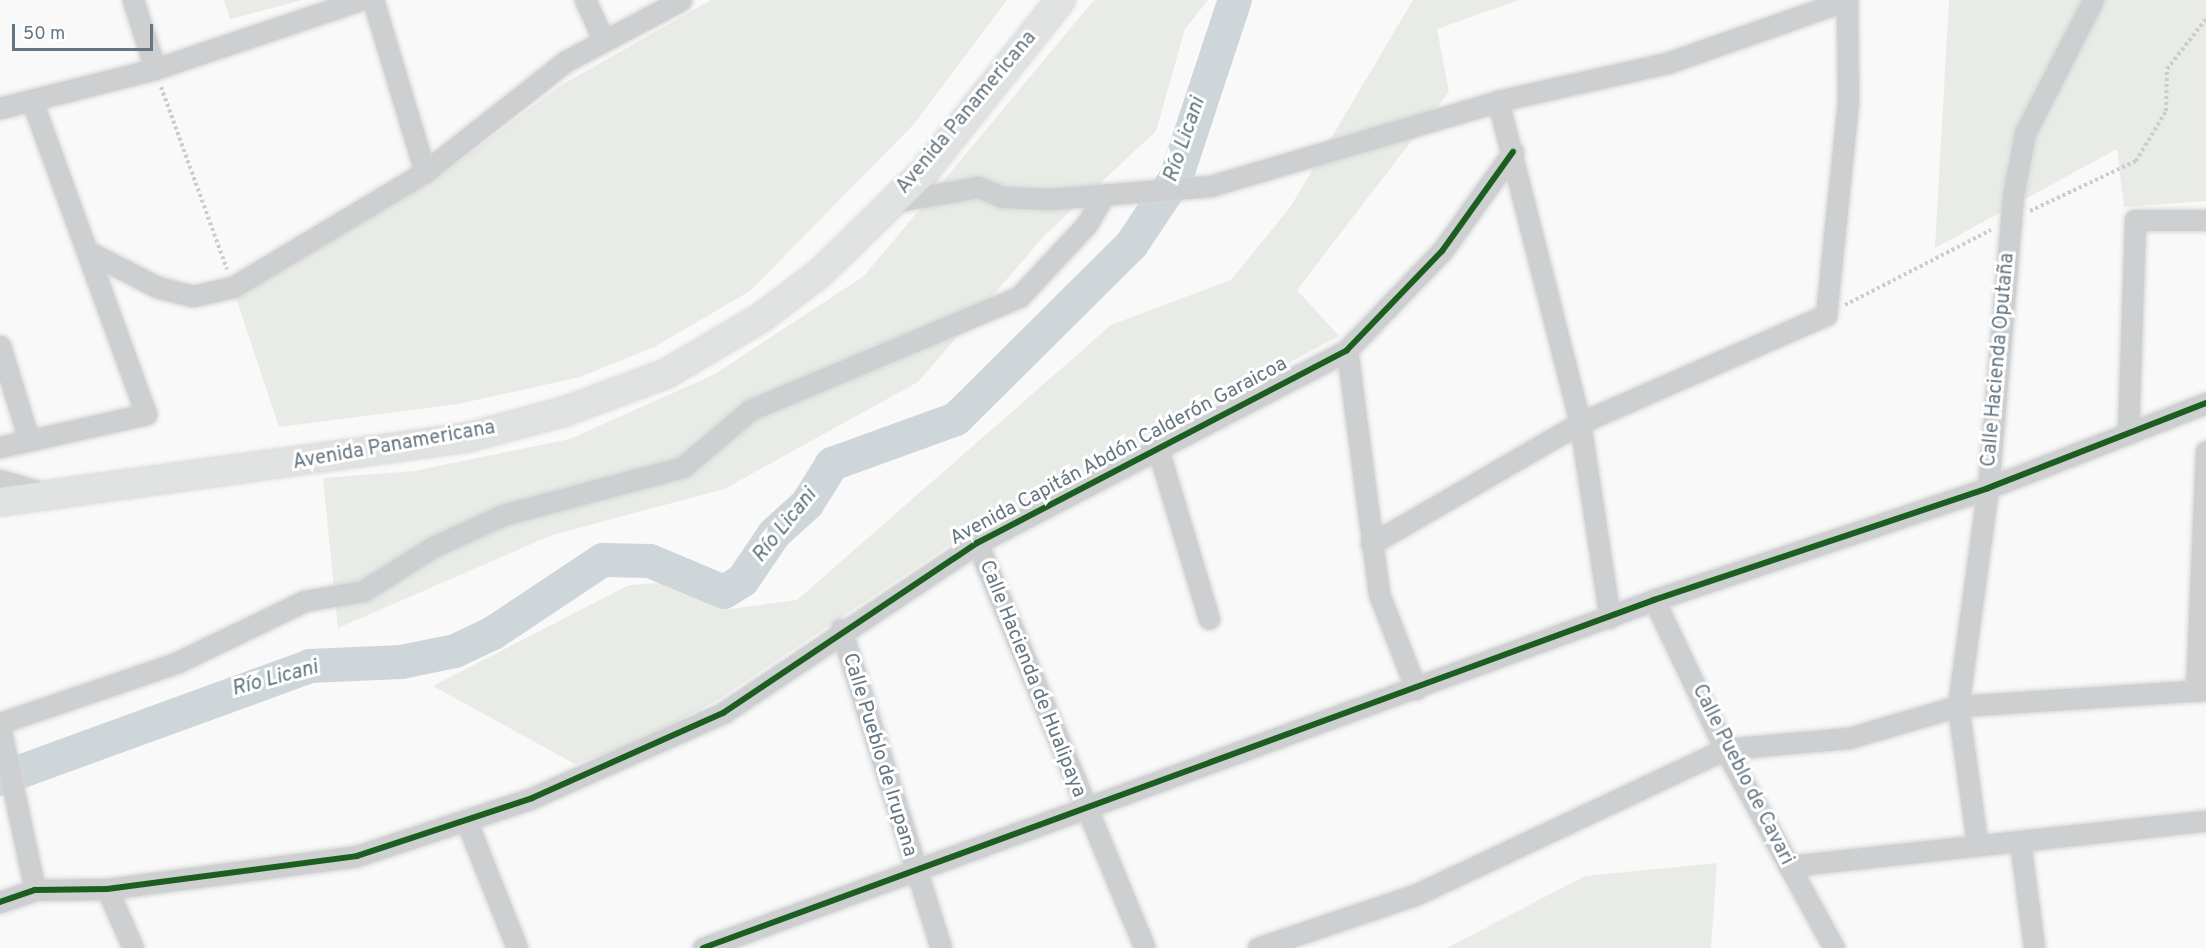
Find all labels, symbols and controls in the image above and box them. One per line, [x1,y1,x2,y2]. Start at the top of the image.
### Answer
scale bar [15,12,156,50]
text: 50 m [23,23,65,46]
street label: Avenida Panamericana [892,27,1042,199]
water label: Río Licani [1159,94,1211,186]
street label: Calle Hacienda Oputaña [1978,252,2020,468]
street label: Avenida Capitán Abdón Calderón Garaicoa [946,352,1292,552]
street label: Avenida Panamericana [291,416,497,476]
water label: Río Licani [747,484,823,568]
street label: Calle Hacienda de Hualipaya [973,557,1091,801]
street label: Calle Pueblo de Irupana [837,650,921,860]
water label: Río Licani [229,655,321,703]
street label: Calle Pueblo de Cavari [1686,681,1798,869]

